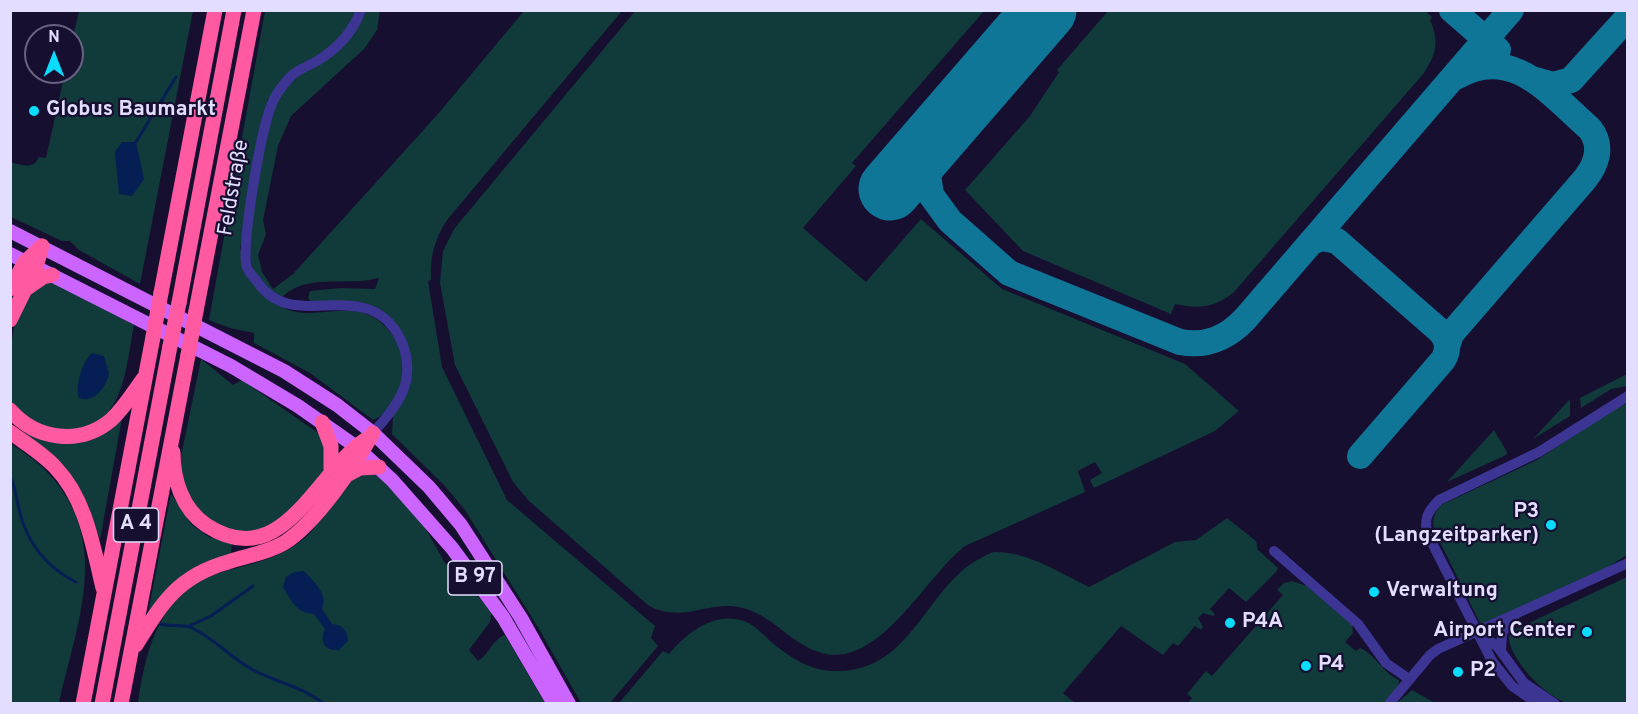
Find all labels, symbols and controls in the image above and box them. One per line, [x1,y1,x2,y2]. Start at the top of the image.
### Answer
north arrow [24,24,84,84]
text: N [48,28,60,48]
place label: Globus Baumarkt [46,98,216,124]
marker: Globus Baumarkt [27,104,41,118]
street label: Feldstraße [214,138,256,238]
place label: P3 (Langzeitparker) [1374,500,1539,550]
road number: A 4 [114,508,158,542]
marker: P3 (Langzeitparker) [1544,518,1558,532]
road number: B 97 [448,561,502,595]
place label: Verwaltung [1386,579,1498,605]
marker: Verwaltung [1367,585,1381,599]
place label: P4A [1242,610,1283,636]
marker: P4A [1223,616,1237,630]
place label: Airport Center [1433,619,1575,645]
marker: Airport Center [1580,625,1594,639]
place label: P4 [1318,653,1344,679]
marker: P4 [1299,659,1313,673]
place label: P2 [1470,659,1496,685]
marker: P2 [1451,665,1465,679]

